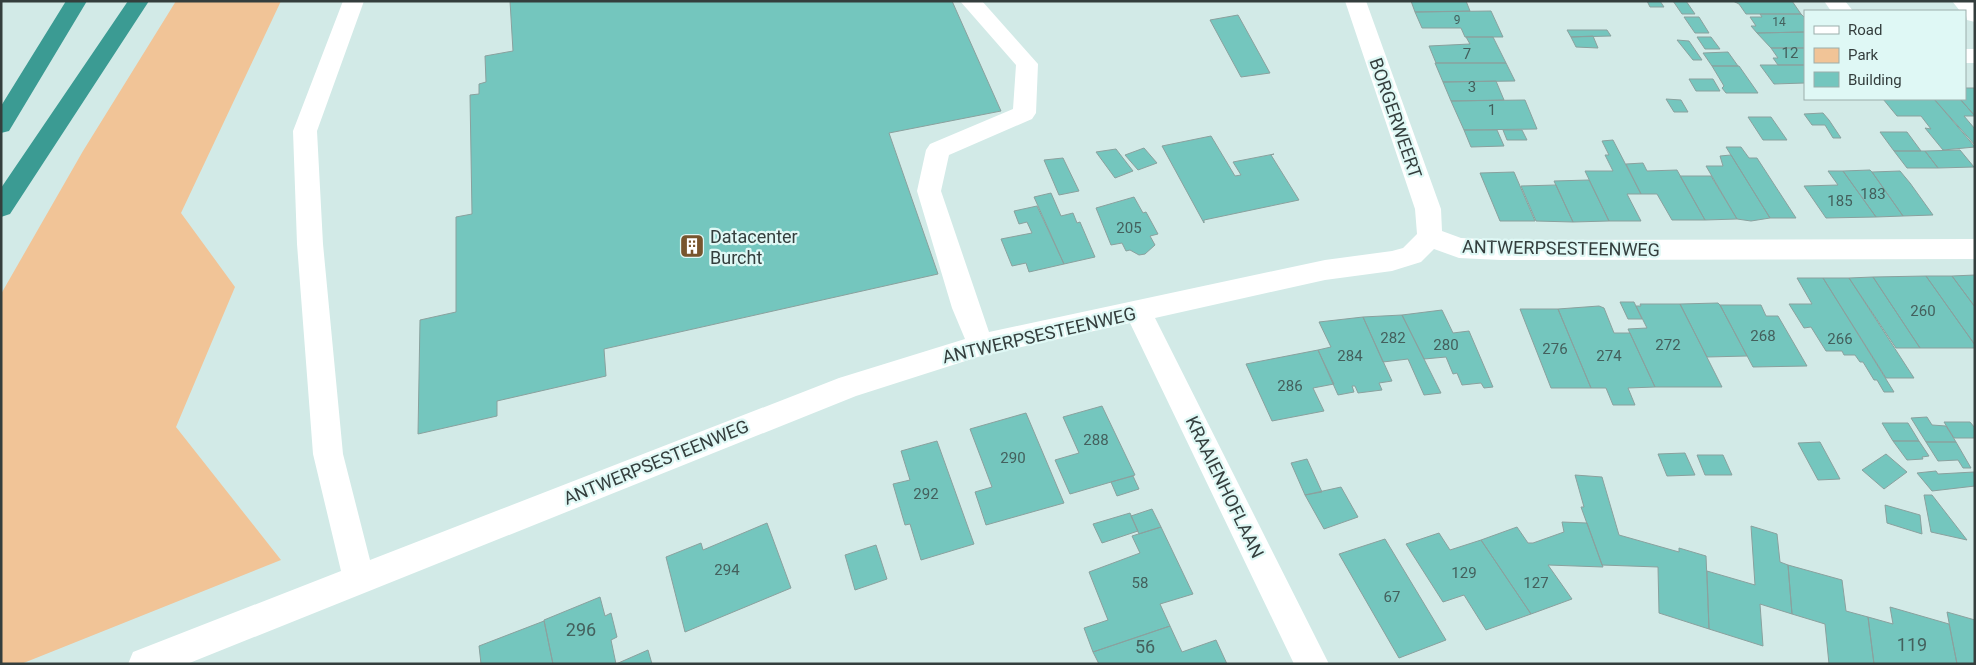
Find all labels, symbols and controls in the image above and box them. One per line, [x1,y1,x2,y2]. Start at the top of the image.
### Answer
legend [1804,10,1966,100]
house number: 9 [1454,13,1460,27]
house number: 14 [1772,15,1786,29]
text: Road [1848,21,1882,39]
house number: 12 [1782,44,1798,62]
house number: 7 [1463,45,1471,63]
text: Park [1848,46,1879,64]
street label: BORGERWEERT [1366,55,1426,181]
text: Building [1848,71,1902,89]
house number: 3 [1468,78,1476,96]
house number: 1 [1488,101,1496,119]
house number: 183 [1860,185,1886,203]
house number: 185 [1827,192,1853,210]
house number: 205 [1116,219,1142,237]
place label: Datacenter Burcht [710,226,798,268]
building icon: Datacenter Burcht [679,233,705,259]
street label: ANTWERPSESTEENWEG [1462,236,1660,260]
house number: 260 [1910,302,1936,320]
street label: ANTWERPSESTEENWEG [940,303,1138,367]
house number: 268 [1750,327,1776,345]
house number: 282 [1380,329,1406,347]
house number: 266 [1827,330,1853,348]
house number: 280 [1433,336,1459,354]
house number: 272 [1655,336,1681,354]
house number: 276 [1542,340,1568,358]
house number: 284 [1337,347,1363,365]
house number: 274 [1596,347,1622,365]
house number: 286 [1277,377,1303,395]
street label: KRAAIENHOFLAAN [1182,413,1268,561]
street label: ANTWERPSESTEENWEG [560,415,752,509]
house number: 288 [1083,431,1109,449]
house number: 290 [1000,449,1026,467]
house number: 292 [913,485,939,503]
house number: 294 [714,561,740,579]
house number: 129 [1451,564,1477,582]
house number: 58 [1132,574,1148,592]
house number: 127 [1523,574,1549,592]
house number: 67 [1384,588,1400,606]
house number: 296 [566,619,596,640]
house number: 119 [1897,634,1927,655]
house number: 56 [1135,636,1155,657]

